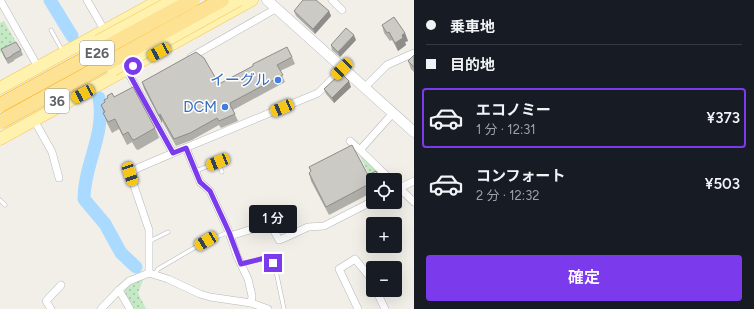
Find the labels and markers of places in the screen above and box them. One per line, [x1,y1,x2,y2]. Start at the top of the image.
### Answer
place label: イーグル [210,71,270,89]
marker: イーグル [273,75,283,85]
place label: DCM [183,98,217,116]
marker: DCM [220,102,230,112]

